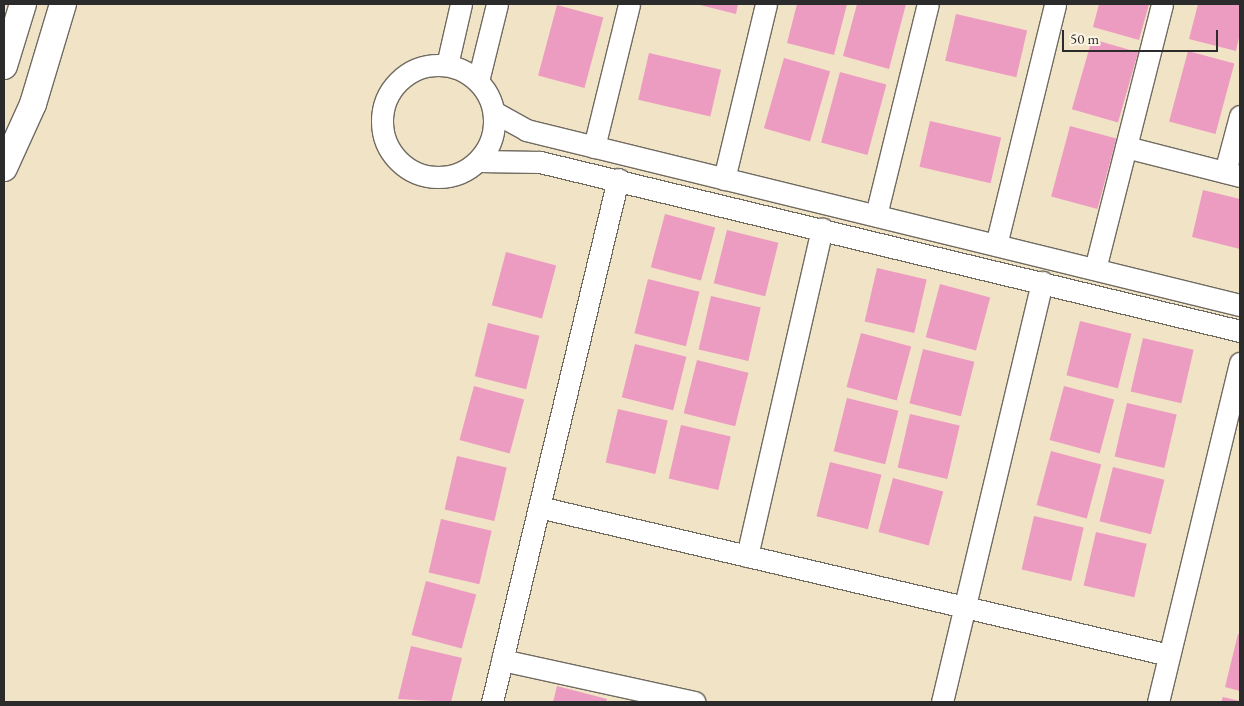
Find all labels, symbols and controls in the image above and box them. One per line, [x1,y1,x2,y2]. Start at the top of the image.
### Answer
scale bar [1064,20,1220,52]
text: 50 m [1070,29,1099,48]

